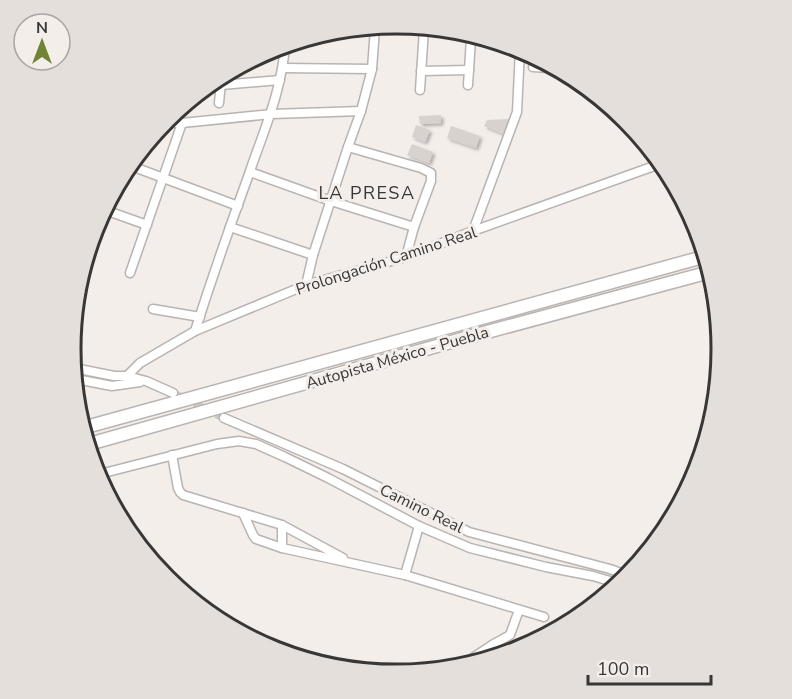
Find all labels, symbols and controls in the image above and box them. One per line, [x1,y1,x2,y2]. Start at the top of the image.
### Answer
north arrow [12,12,72,72]
text: N [36,17,48,39]
district label: LA PRESA [318,181,416,205]
street label: Prolongación Camino Real [293,221,480,301]
street label: Autopista México - Puebla [303,321,491,395]
street label: Camino Real [376,479,467,539]
scale bar [588,648,711,686]
text: 100 m [597,657,649,681]

